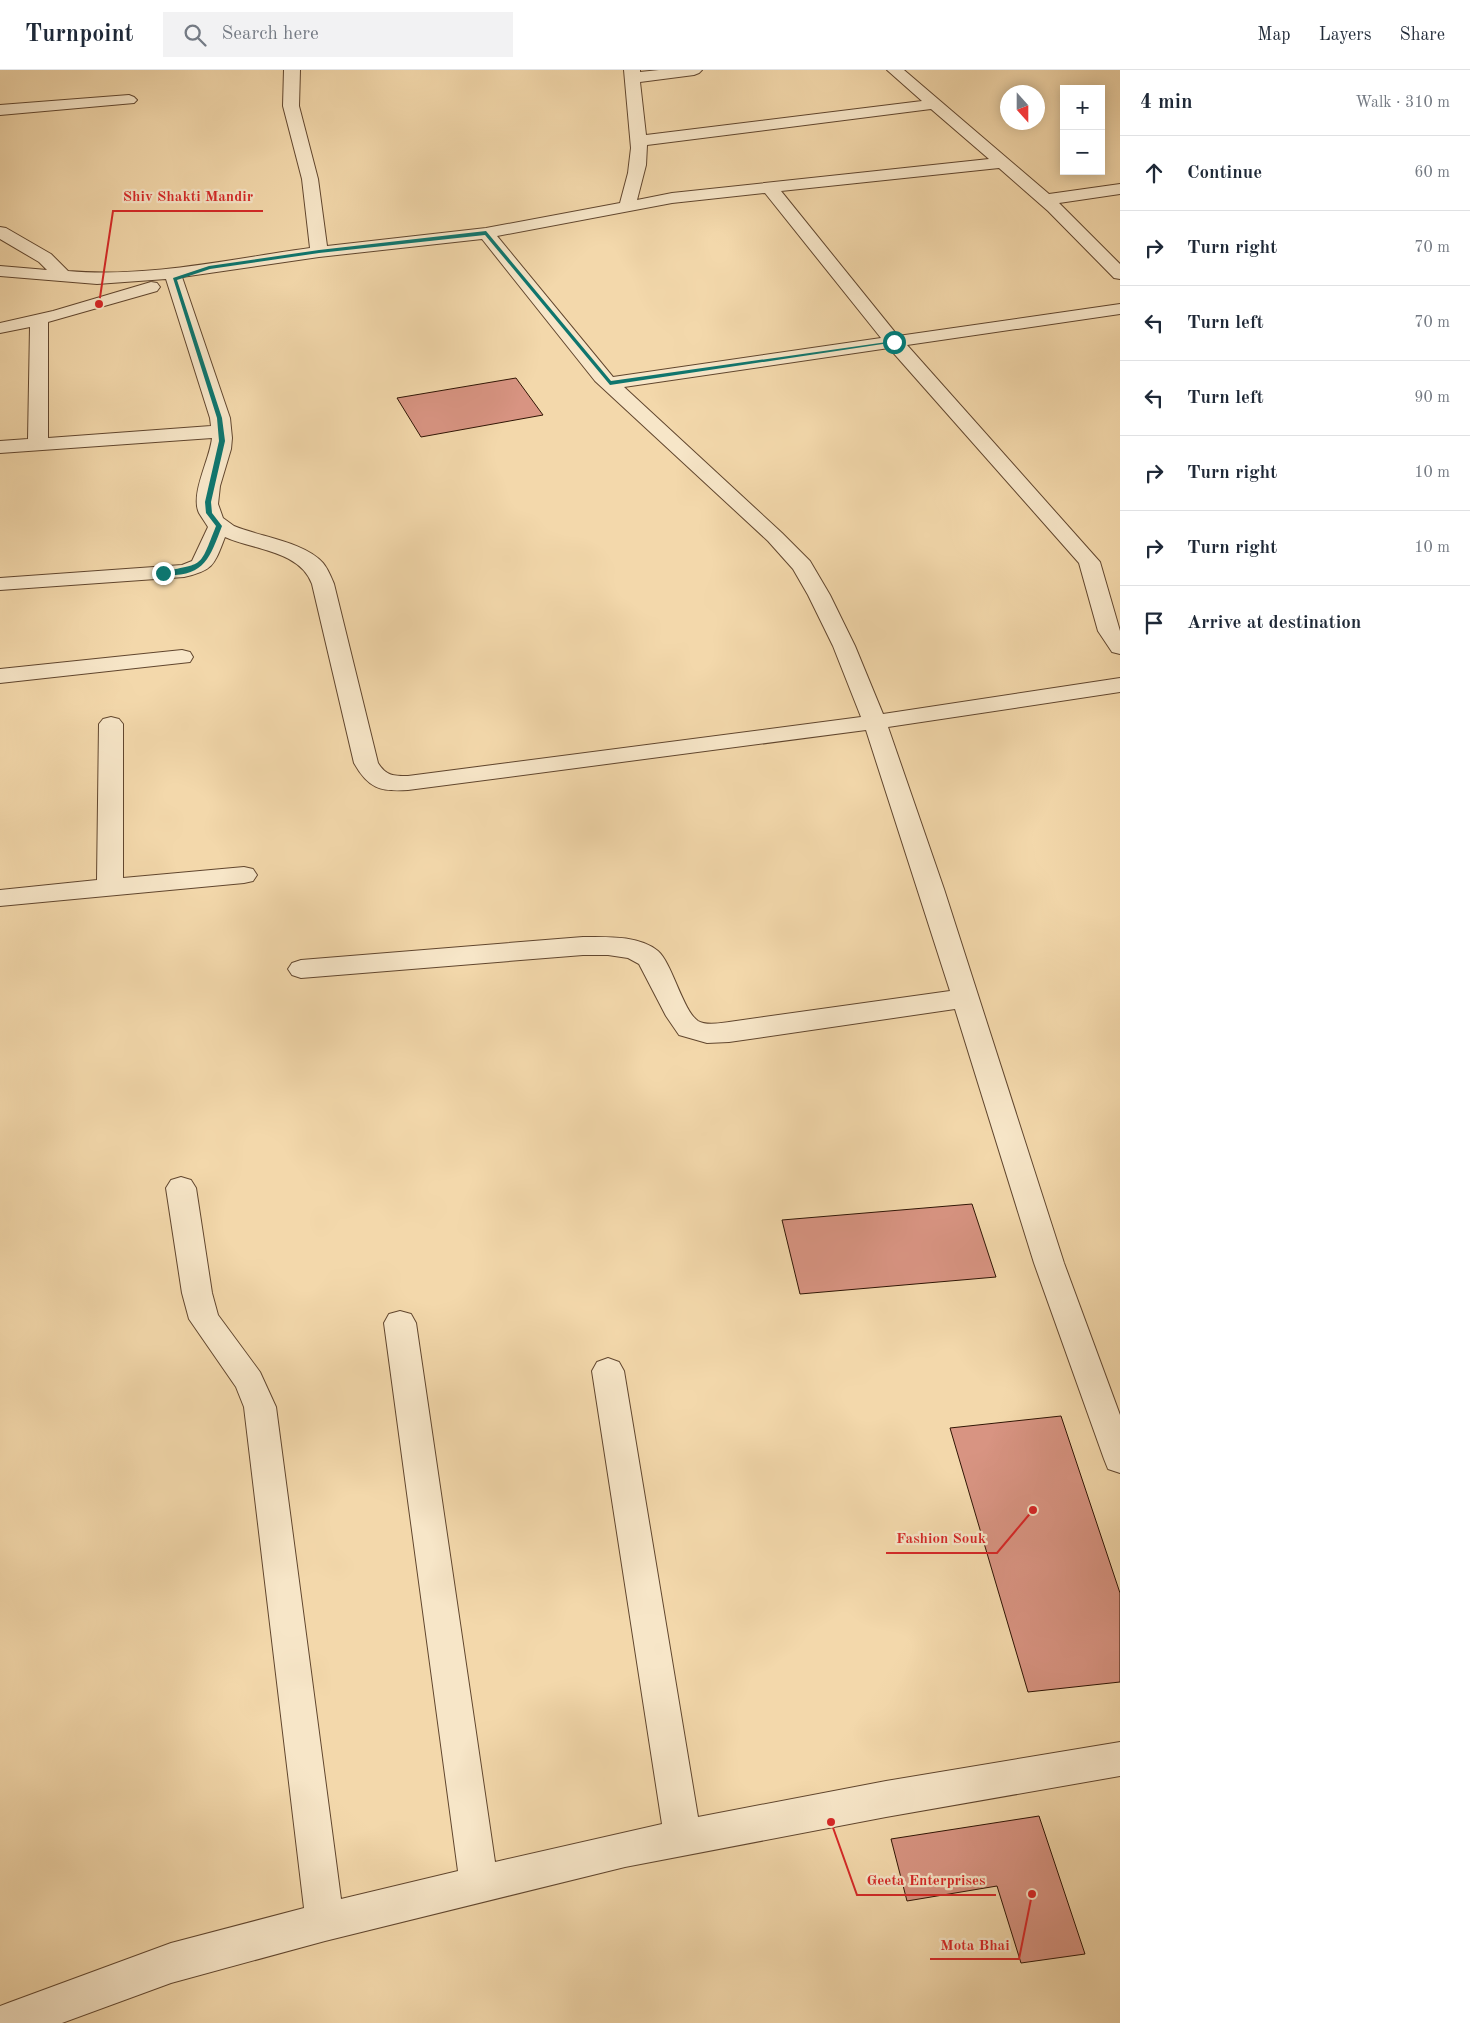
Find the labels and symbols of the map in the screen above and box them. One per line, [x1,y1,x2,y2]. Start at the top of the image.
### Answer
north arrow [1000,85,1045,130]
callout: Shiv Shakti Mandir [113,181,263,211]
text: Shiv Shakti Mandir [123,190,254,205]
route start [883,331,906,354]
route end [152,562,175,585]
callout: Fashion Souk [886,1523,997,1553]
text: Fashion Souk [896,1532,987,1547]
callout: Geeta Enterprises [857,1865,996,1895]
text: Geeta Enterprises [866,1874,986,1889]
callout: Mota Bhai [930,1929,1019,1959]
text: Mota Bhai [940,1939,1010,1954]

